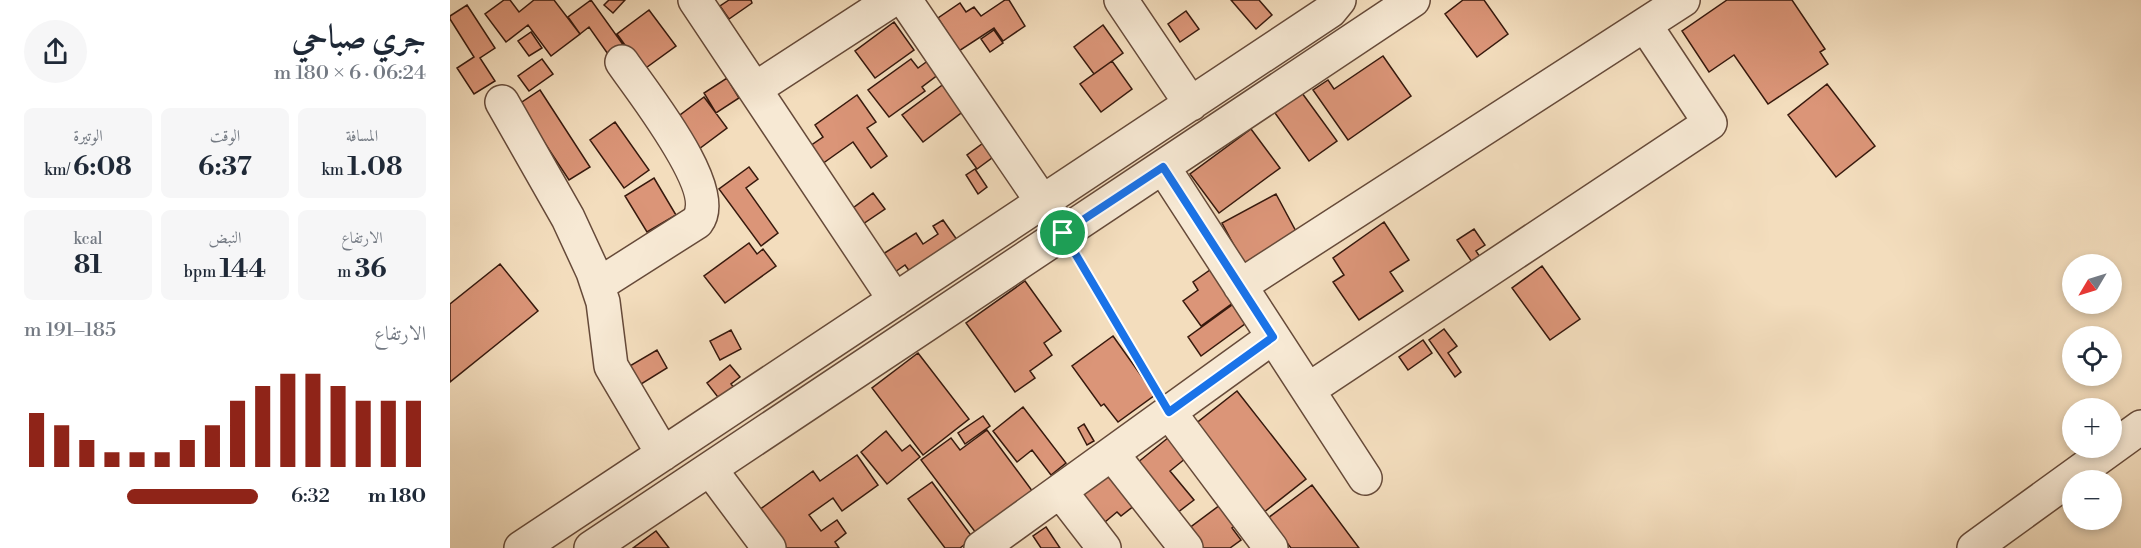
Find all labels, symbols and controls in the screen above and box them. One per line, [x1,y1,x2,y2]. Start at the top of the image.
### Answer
text: جري صباحي [292,18,426,59]
button: share [24,20,87,83]
text: 06:24 · 6 × 180 m [274,61,426,86]
text: الوتيرة [73,126,103,146]
text: الوقت [210,126,240,146]
text: المسافة [346,126,378,146]
text: 6:08 [73,151,132,183]
text: 6:37 [198,151,252,183]
text: 1.08 [347,151,402,183]
text: /km [44,160,73,180]
text: km [322,160,347,180]
pin [1037,207,1088,258]
icon: arrive [1046,216,1079,249]
text: النبض [209,228,241,248]
text: الارتفاع [341,228,383,248]
text: kcal [73,229,103,249]
text: 81 [74,249,102,281]
text: 144 [220,253,266,285]
text: 36 [355,253,387,285]
north arrow [2062,254,2122,314]
map controls [2062,254,2122,530]
text: bpm [184,262,220,282]
text: m [337,262,355,282]
text: 185–191 m [24,318,116,343]
text: الارتفاع [374,322,426,347]
button: locate [2062,326,2122,386]
button: + [2062,398,2122,458]
button: − [2062,470,2122,530]
text: 6:32 [291,484,330,509]
text: 180 m [368,484,426,509]

